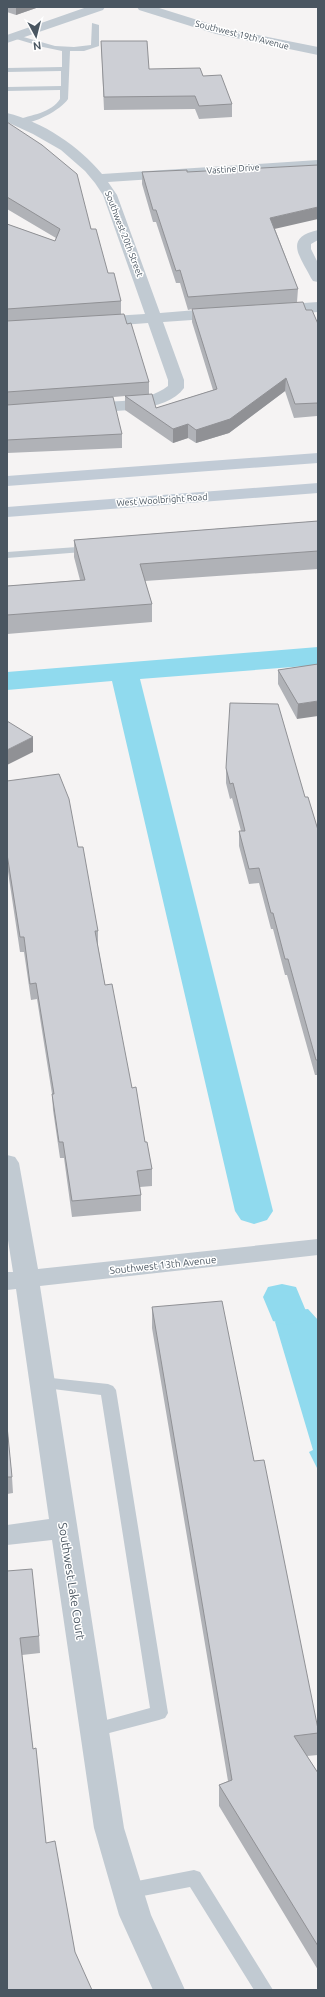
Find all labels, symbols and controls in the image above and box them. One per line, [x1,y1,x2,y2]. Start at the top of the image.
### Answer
north arrow [16,16,56,56]
street label: Southwest 19th Avenue [194,18,290,52]
text: N [32,39,42,52]
street label: Vastine Drive [206,162,260,176]
street label: Southwest 20th Street [103,190,145,279]
street label: West Woolbright Road [116,492,208,508]
street label: Southwest 13th Avenue [109,1254,217,1276]
street label: Southwest Lake Court [56,1522,88,1641]

